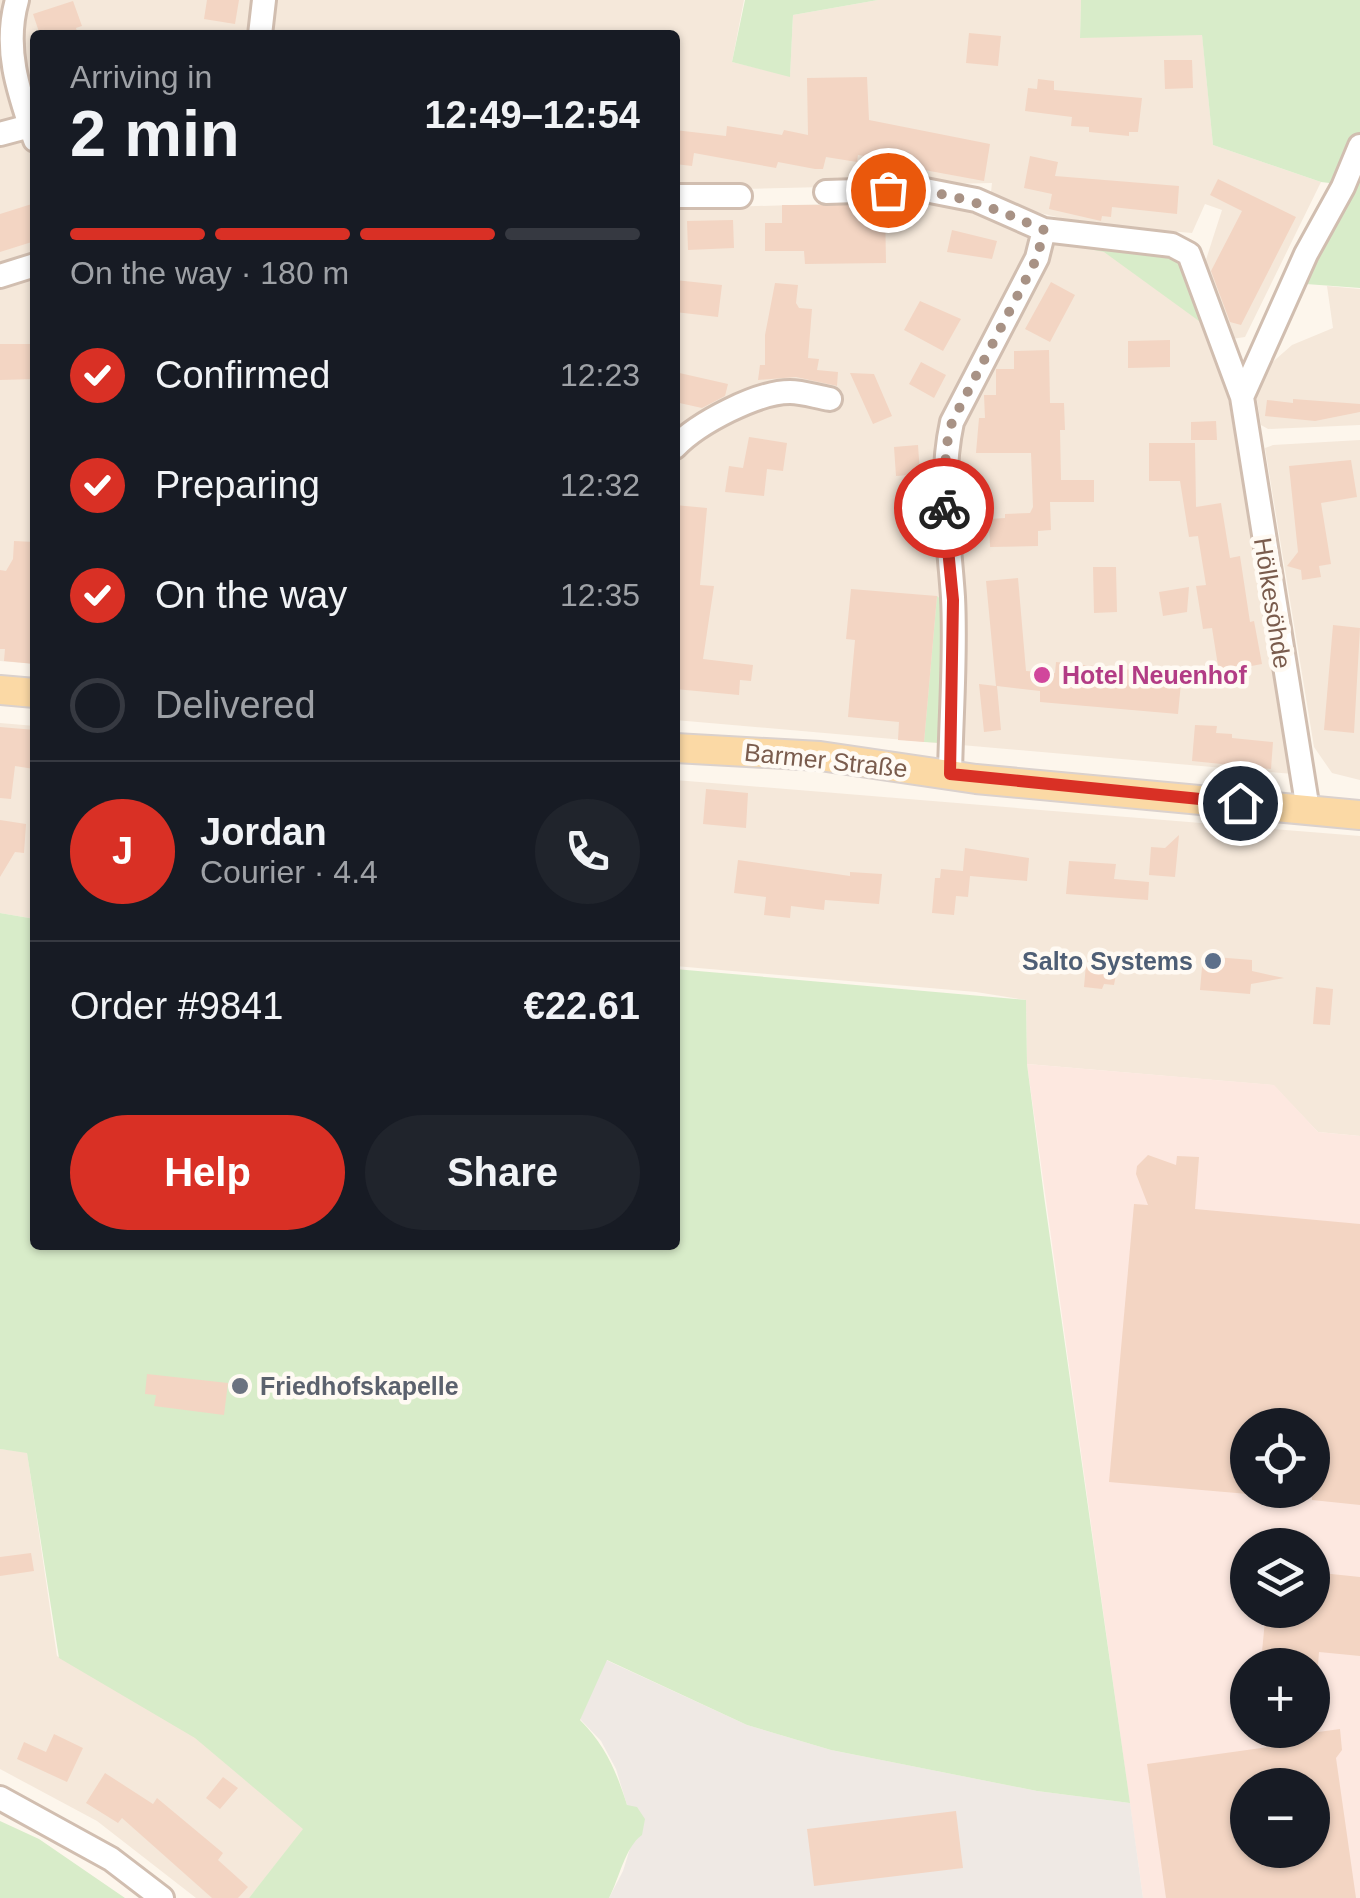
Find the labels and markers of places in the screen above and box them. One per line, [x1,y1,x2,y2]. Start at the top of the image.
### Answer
pin [846,148,931,233]
place label: Hotel Neuenhof [1062,661,1247,689]
marker: Hotel Neuenhof [1031,664,1053,686]
pin [1198,761,1283,846]
place label: Salto Systems [1022,947,1193,975]
marker: Salto Systems [1202,950,1224,972]
place label: Friedhofskapelle [260,1372,459,1400]
marker: Friedhofskapelle [229,1375,251,1397]

